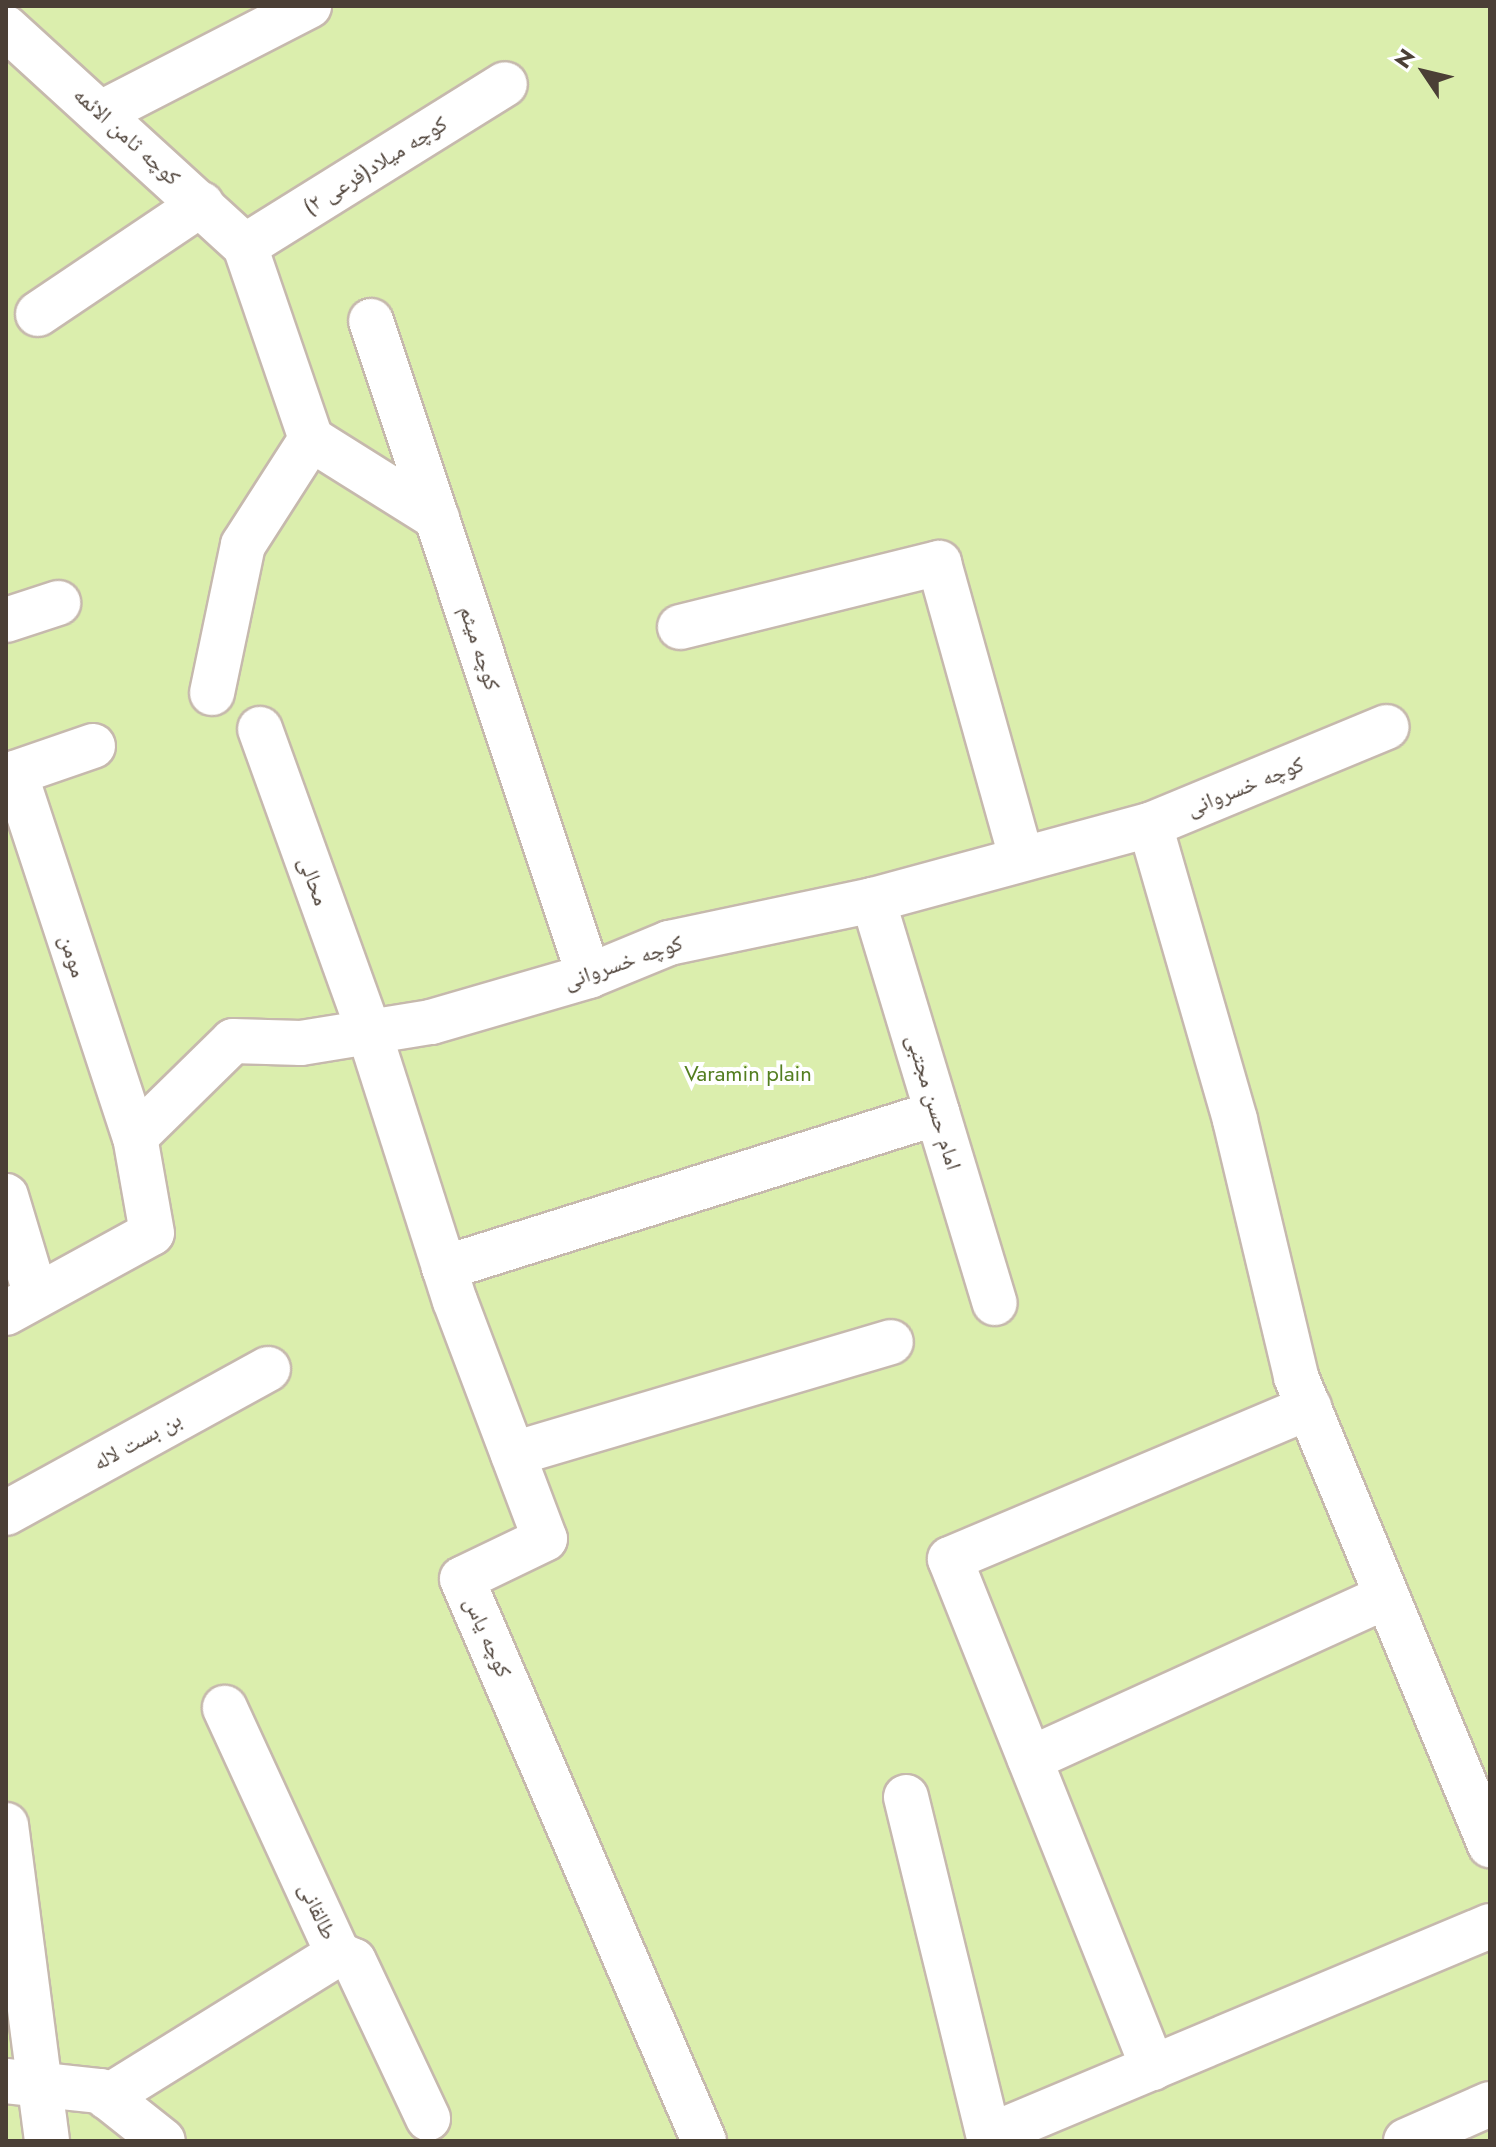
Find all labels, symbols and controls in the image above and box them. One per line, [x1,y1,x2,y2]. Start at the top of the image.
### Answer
north arrow [1384,32,1464,112]
text: N [1386,42,1422,75]
street label: کوچه ثامن الائمه [68,81,186,191]
street label: کوچه میلاد(فرعی ۲) [298,110,452,220]
street label: کوچه میثم [454,602,506,694]
street label: کوچه خسروانی [1183,751,1307,821]
street label: محالی [293,853,335,909]
street label: کوچه خسروانی [560,929,686,995]
street label: مومن [54,931,92,981]
street label: امام حسن مجتبی [901,1031,967,1173]
park label: Varamin plain [684,1061,812,1087]
street label: بن بست لاله [88,1406,186,1476]
street label: کوچه یاس [459,1593,517,1681]
street label: طالقانی [293,1878,343,1944]

